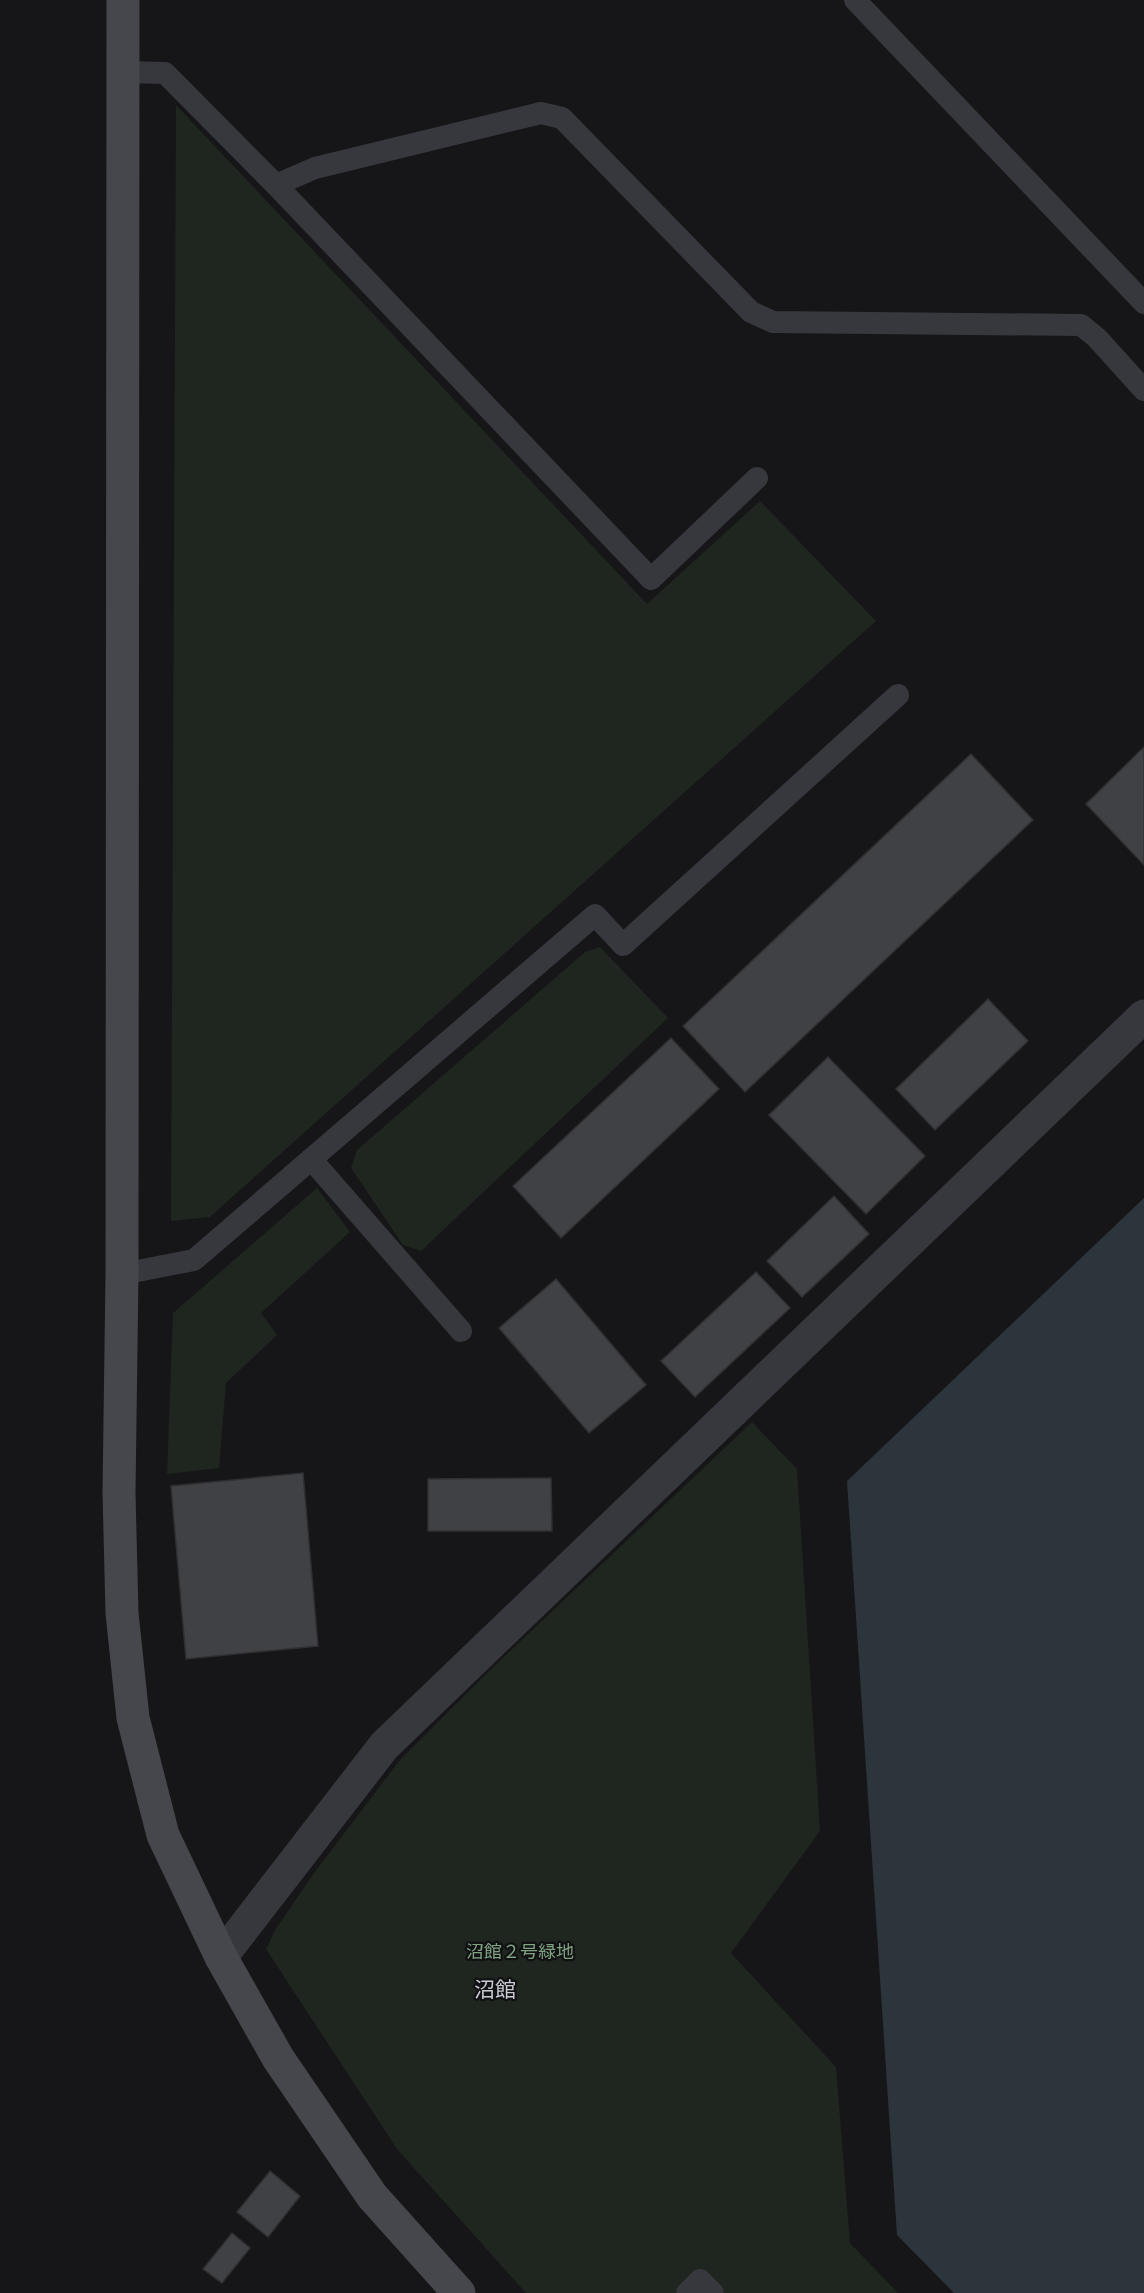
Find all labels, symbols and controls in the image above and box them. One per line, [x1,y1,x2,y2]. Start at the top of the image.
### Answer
park label: 沼館２号緑地 [466,1942,574,1962]
district label: 沼館 [474,1978,516,2001]

